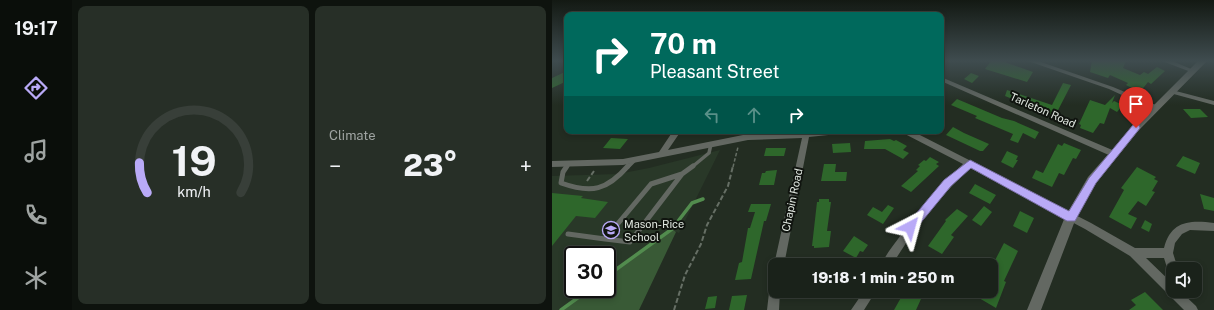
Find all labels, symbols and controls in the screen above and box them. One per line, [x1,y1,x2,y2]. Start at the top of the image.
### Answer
text: 19:17 [14,18,58,39]
text: 70 m [650,27,717,60]
icon: right [584,28,636,80]
text: Pleasant Street [650,61,779,82]
icon: directions [22,74,50,102]
pin [1119,87,1153,128]
street label: Tarleton Road [1008,90,1078,130]
icon: arrive [1125,93,1147,115]
icon: left [701,104,723,126]
icon: ahead [743,104,765,126]
icon: right [785,104,807,126]
text: Climate [329,128,376,143]
text: 19 [171,136,216,185]
icon: music [22,137,50,165]
text: 23° [403,147,458,183]
text: − [329,153,341,179]
text: + [520,153,532,179]
street label: Chapin Road [779,167,805,233]
text: km/h [177,183,210,200]
icon: phone [22,201,50,229]
position arrow [889,206,931,248]
place label: Mason-Rice School [624,218,684,243]
school or university icon: Mason-Rice School [601,220,621,240]
speed limit sign: 30 [564,246,616,298]
map controls [1166,262,1202,298]
button: sound [1166,262,1202,298]
icon: climate [22,264,50,292]
text: 19:18 · 1 min · 250 m [812,269,954,286]

